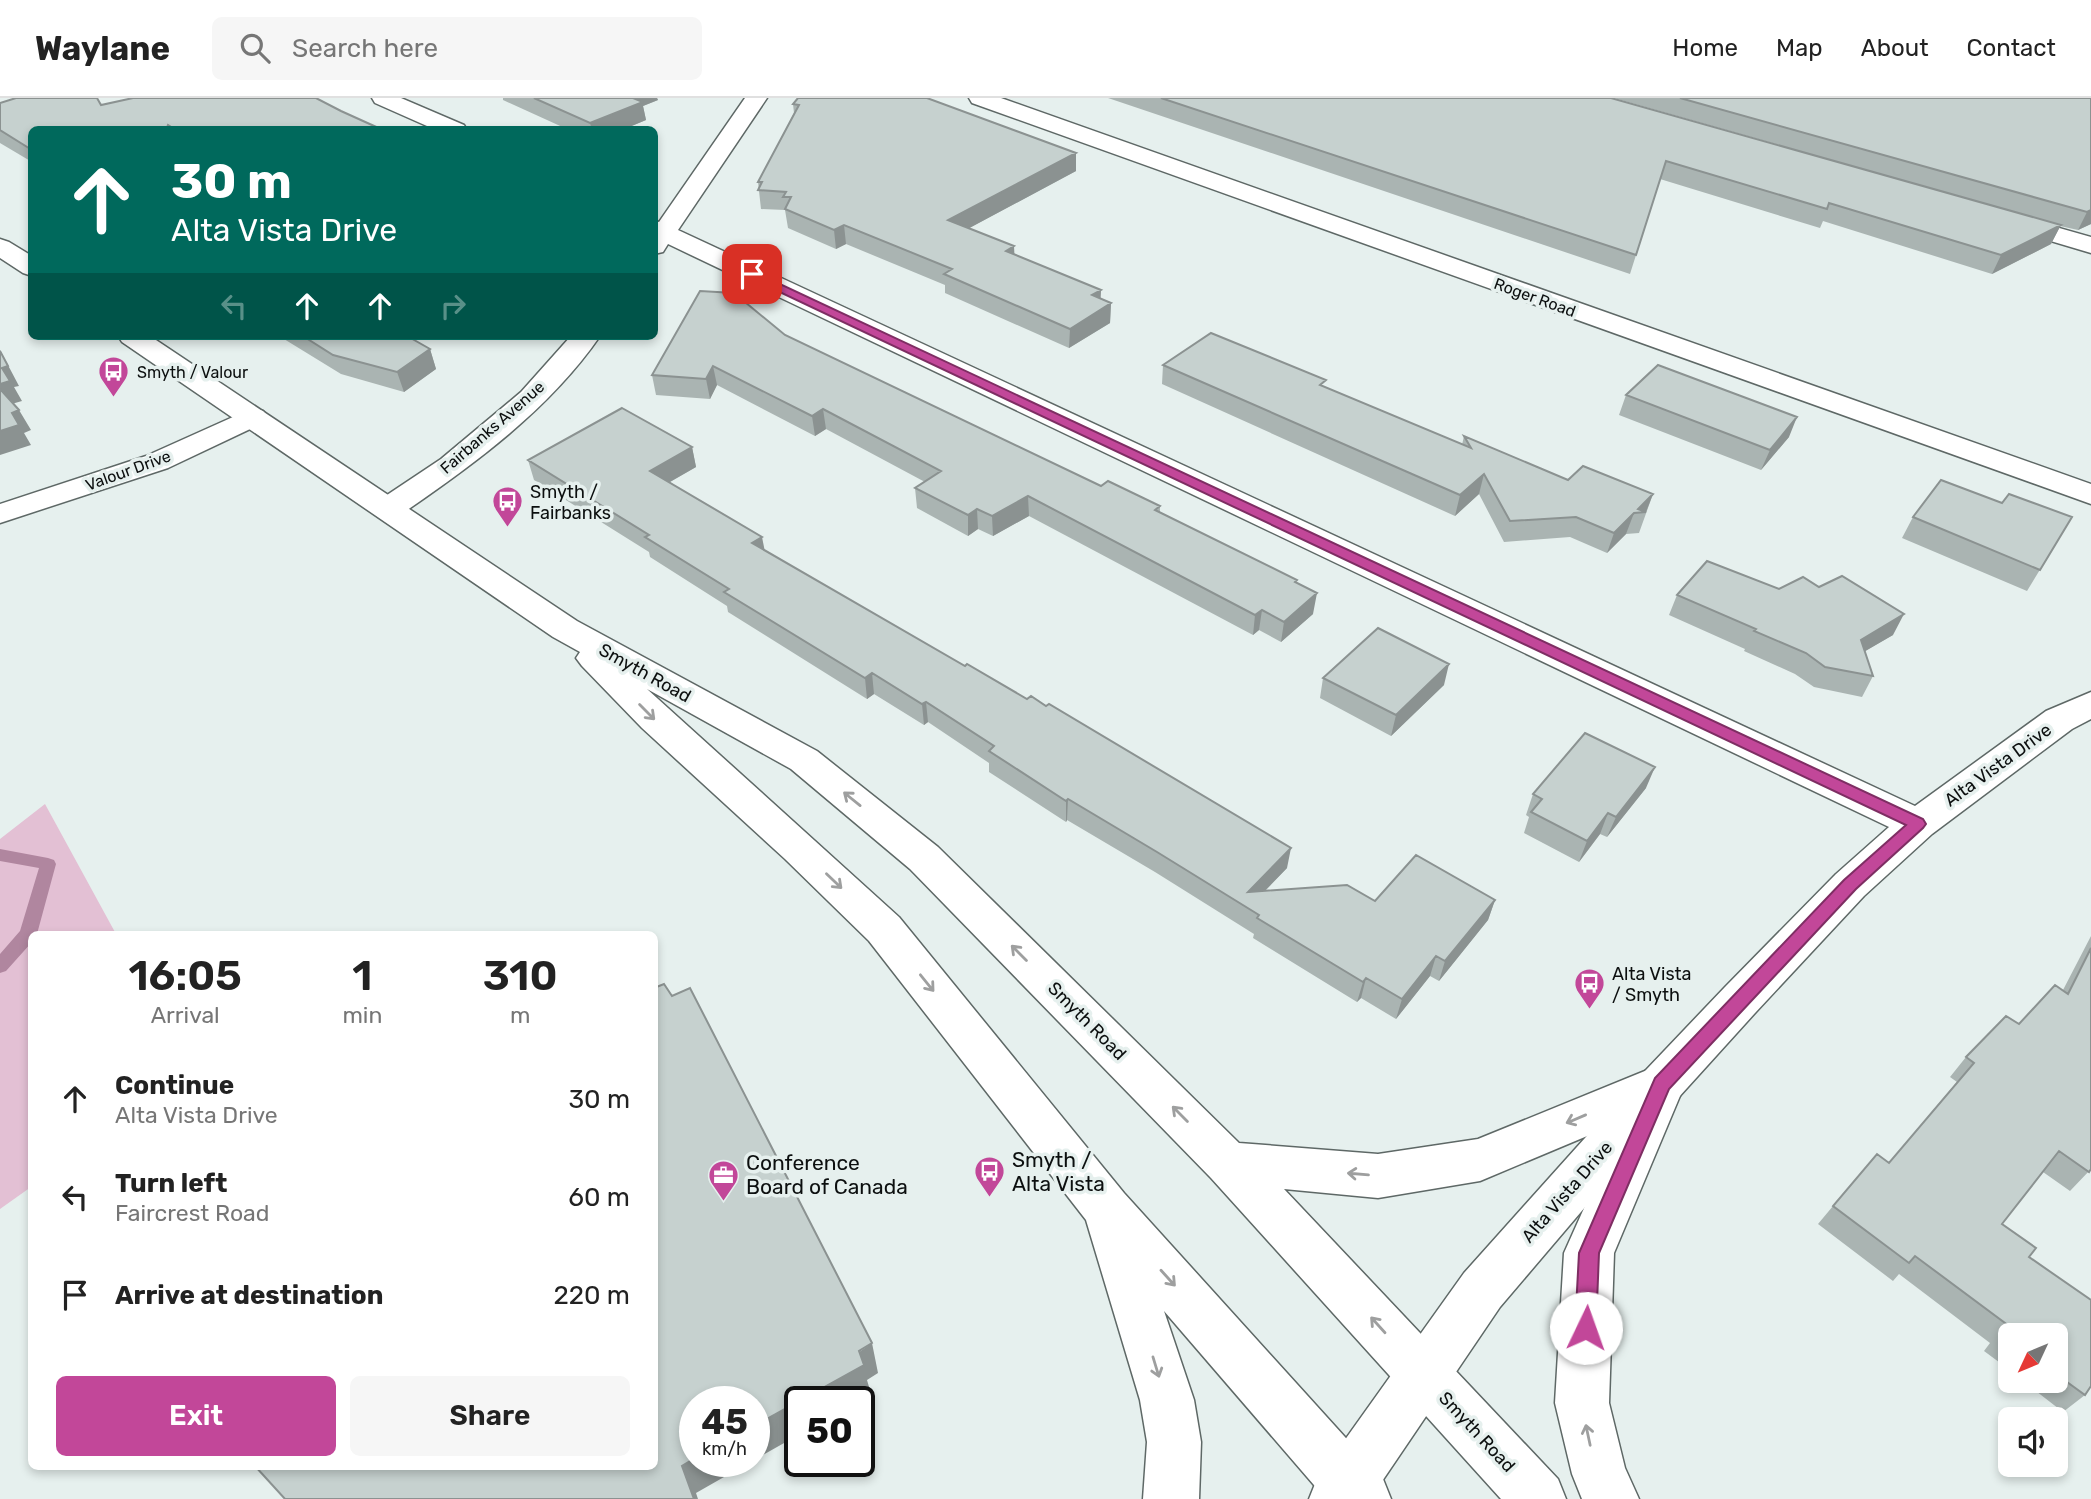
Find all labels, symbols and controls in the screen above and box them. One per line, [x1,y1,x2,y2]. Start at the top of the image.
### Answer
search box [212,17,702,80]
text: Waylane [35,29,170,68]
icon: search [236,29,274,67]
text: Search here [292,33,438,64]
text: Home [1672,34,1738,62]
text: Map [1776,34,1823,62]
text: About [1861,34,1929,62]
text: Contact [1967,34,2056,62]
text: 30 m [171,152,292,210]
icon: ahead [56,154,147,245]
text: Alta Vista Drive [171,211,397,249]
pin [722,244,782,304]
icon: arrive [733,255,771,293]
street label: Roger Road [1491,274,1578,321]
icon: left [215,287,253,325]
icon: ahead [288,287,326,325]
icon: ahead [361,287,399,325]
icon: right [434,287,472,325]
bus stop icon: Smyth / Valour [97,355,131,399]
place label: Smyth / Valour [137,363,248,382]
street label: Fairbanks Avenue [436,377,548,478]
street label: Valour Drive [83,446,173,495]
place label: Smyth / Fairbanks [530,481,611,524]
bus stop icon: Smyth / Fairbanks [490,485,524,529]
street label: Smyth Road [595,639,695,707]
one-way arrow [639,704,656,721]
street label: Alta Vista Drive [1940,719,2056,811]
one-way arrow [844,791,862,807]
one-way arrow [826,873,843,890]
one-way arrow [1011,945,1028,962]
text: 16:05 [129,951,242,1001]
text: 1 [352,951,372,1001]
text: 310 [483,951,557,1001]
place label: Alta Vista / Smyth [1612,963,1692,1006]
bus stop icon: Alta Vista / Smyth [1572,967,1606,1011]
one-way arrow [919,973,934,991]
street label: Smyth Road [1043,977,1131,1065]
text: Arrival [151,1001,220,1029]
text: min [342,1001,382,1029]
text: m [510,1001,530,1029]
text: Continue [115,1070,234,1101]
icon: ahead [56,1080,94,1118]
text: 30 m [568,1084,630,1115]
text: Alta Vista Drive [115,1101,278,1129]
one-way arrow [1171,1106,1188,1123]
one-way arrow [1566,1114,1587,1127]
street label: Alta Vista Drive [1517,1137,1617,1247]
place label: Smyth / Alta Vista [1012,1147,1105,1196]
place label: Conference Board of Canada [746,1150,908,1199]
bus stop icon: Smyth / Alta Vista [972,1155,1006,1199]
office icon: Conference Board of Canada [706,1158,740,1202]
one-way arrow [1347,1167,1370,1180]
text: Turn left [115,1168,227,1199]
icon: left [56,1178,94,1216]
text: 60 m [568,1182,630,1213]
text: Faircrest Road [115,1199,270,1227]
one-way arrow [1160,1269,1177,1286]
icon: arrive [56,1276,94,1314]
text: Arrive at destination [115,1280,383,1311]
text: 220 m [553,1280,630,1311]
position arrow [1549,1291,1623,1365]
one-way arrow [1369,1317,1386,1334]
north arrow [1998,1323,2068,1393]
map controls [1998,1323,2068,1477]
one-way arrow [1151,1356,1164,1378]
button: Exit [56,1376,336,1456]
button: Share [350,1376,630,1456]
speed limit sign: 50 [784,1386,875,1477]
street label: Smyth Road [1434,1387,1520,1477]
text: 45 [701,1401,748,1443]
button: sound [1998,1407,2068,1477]
one-way arrow [1581,1424,1595,1447]
text: km/h [702,1438,747,1460]

